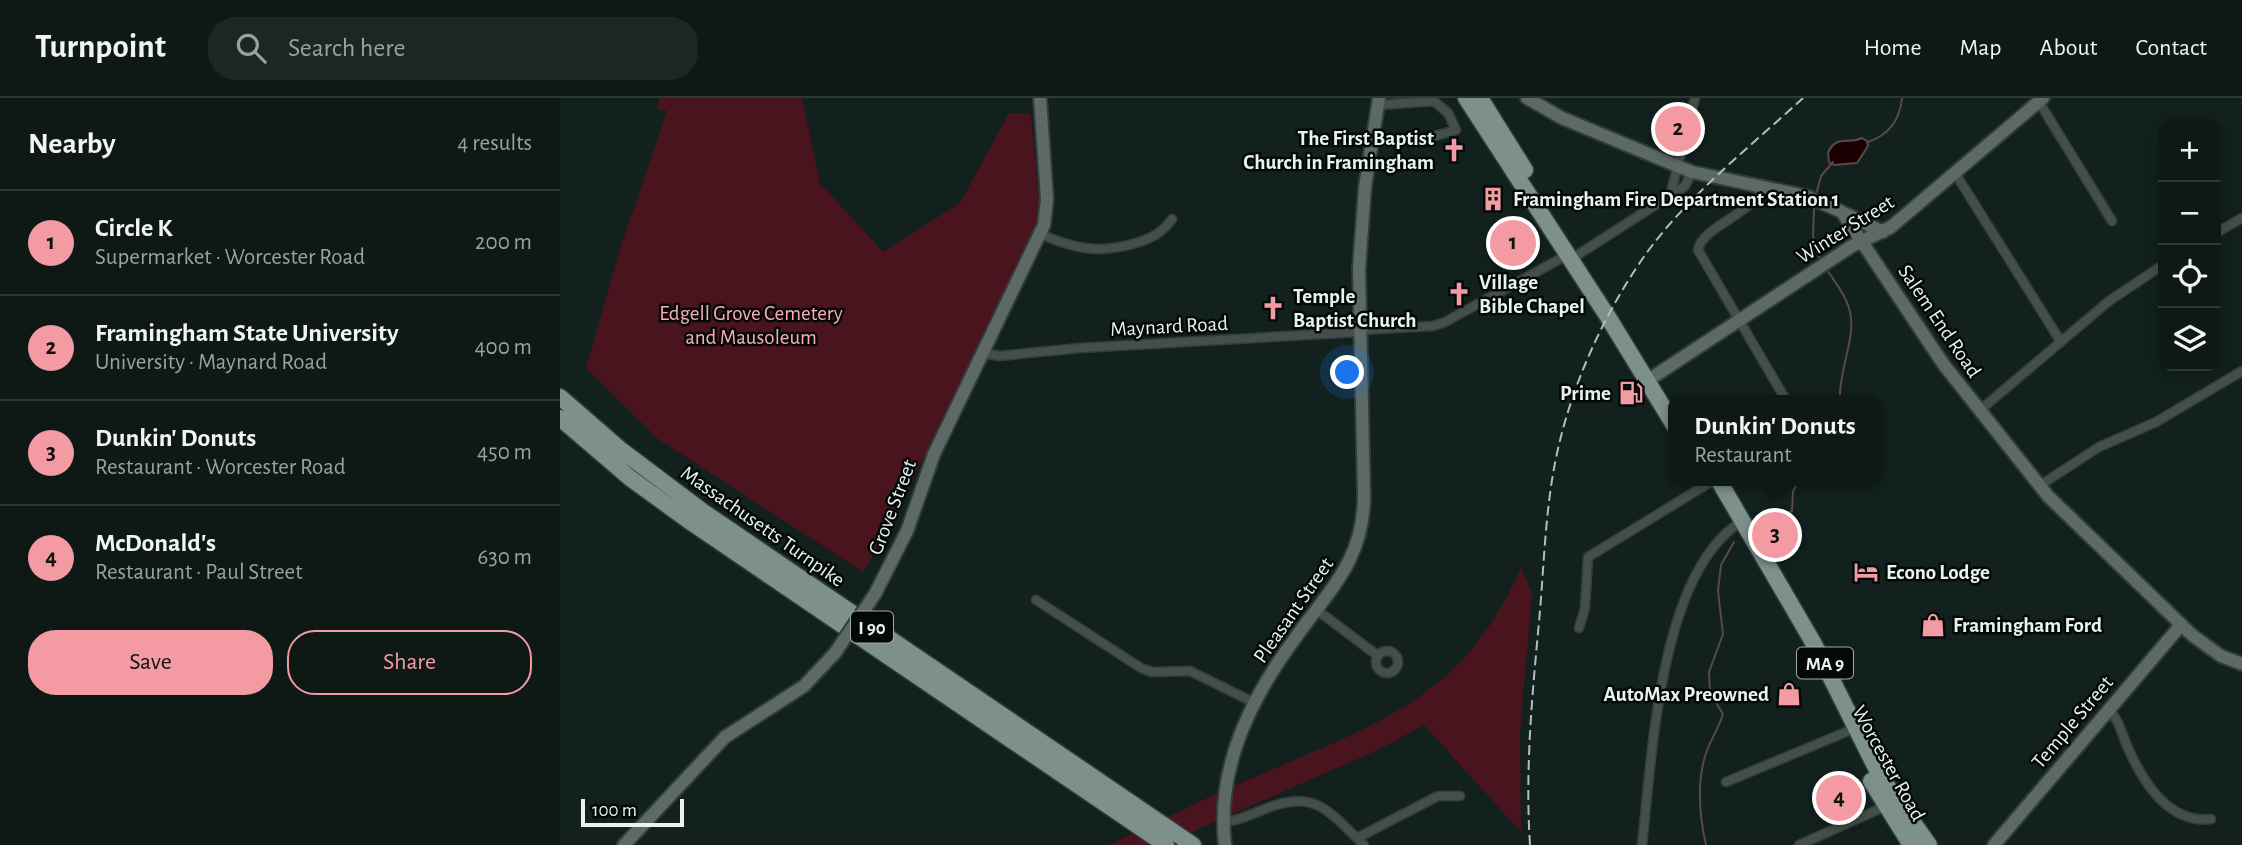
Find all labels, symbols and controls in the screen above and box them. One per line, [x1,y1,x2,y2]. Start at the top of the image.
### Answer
search box [208,17,698,80]
icon: search [232,29,270,67]
text: Turnpoint [35,31,166,64]
text: Search here [288,35,406,61]
text: Home [1864,36,1922,60]
text: Map [1960,36,2002,60]
text: About [2040,36,2097,60]
text: Contact [2135,36,2207,60]
pin: 2 [1655,103,1701,155]
map controls [2158,119,2221,371]
button: + [2158,119,2221,182]
place label: The First Baptist Church in Framingham [1243,128,1434,173]
text: Nearby [28,129,116,159]
text: 4 results [457,132,532,155]
church icon: The First Baptist Church in Framingham [1440,136,1468,164]
button: − [2158,182,2221,245]
building icon: Framingham Fire Department Station 1 [1479,185,1507,213]
place label: Framingham Fire Department Station 1 [1513,189,1839,210]
street label: Winter Street [1793,191,1898,268]
text: Circle K [95,215,172,241]
pin: 1 [1490,217,1536,269]
text: 1 [47,231,55,254]
text: 200 m [475,231,532,254]
button: locate [2158,245,2221,308]
text: Supermarket · Worcester Road [95,246,365,269]
street label: Salem End Road [1894,261,1985,382]
place label: Village Bible Chapel [1479,272,1585,317]
church icon: Village Bible Chapel [1445,280,1473,308]
place label: Temple Baptist Church [1293,286,1417,331]
church icon: Temple Baptist Church [1259,294,1287,322]
park label: Edgell Grove Cemetery and Mausoleum [659,303,843,348]
button: layers [2158,308,2221,371]
street label: Maynard Road [1110,313,1229,340]
text: Framingham State University [95,320,399,346]
text: 2 [46,336,56,359]
text: 400 m [474,336,532,359]
text: University · Maynard Road [95,351,327,374]
your location [1330,355,1364,389]
fuel station icon: Prime [1617,379,1645,407]
place label: Prime [1560,383,1611,404]
popup [1668,395,1882,486]
text: Dunkin' Donuts [1694,413,1856,439]
text: Dunkin' Donuts [95,425,256,451]
text: 3 [46,441,56,464]
text: 450 m [477,441,532,464]
text: Restaurant [1694,444,1792,467]
text: Restaurant · Worcester Road [95,456,346,479]
street label: Grove Street [865,456,920,558]
street label: Massachusetts Turnpike [677,462,848,591]
pin: 3 [1752,509,1798,561]
text: McDonald's [95,530,216,556]
text: 4 [45,546,57,569]
text: 630 m [477,546,532,569]
street label: Pleasant Street [1249,554,1338,667]
hotel icon: Econo Lodge [1852,558,1880,586]
text: Restaurant · Paul Street [95,561,303,584]
place label: Econo Lodge [1886,562,1990,583]
shop icon: Framingham Ford [1919,611,1947,639]
road number: I 90 [851,612,893,642]
place label: Framingham Ford [1953,615,2102,636]
button: Save [28,630,273,695]
button: Share [287,630,532,695]
road number: MA 9 [1797,648,1853,678]
street label: Temple Street [2028,672,2117,773]
shop icon: AutoMax Preowned [1775,680,1803,708]
place label: AutoMax Preowned [1604,684,1769,705]
street label: Worcester Road [1848,702,1929,825]
pin: 4 [1816,772,1862,824]
scale bar [581,796,684,828]
text: 100 m [592,801,637,820]

